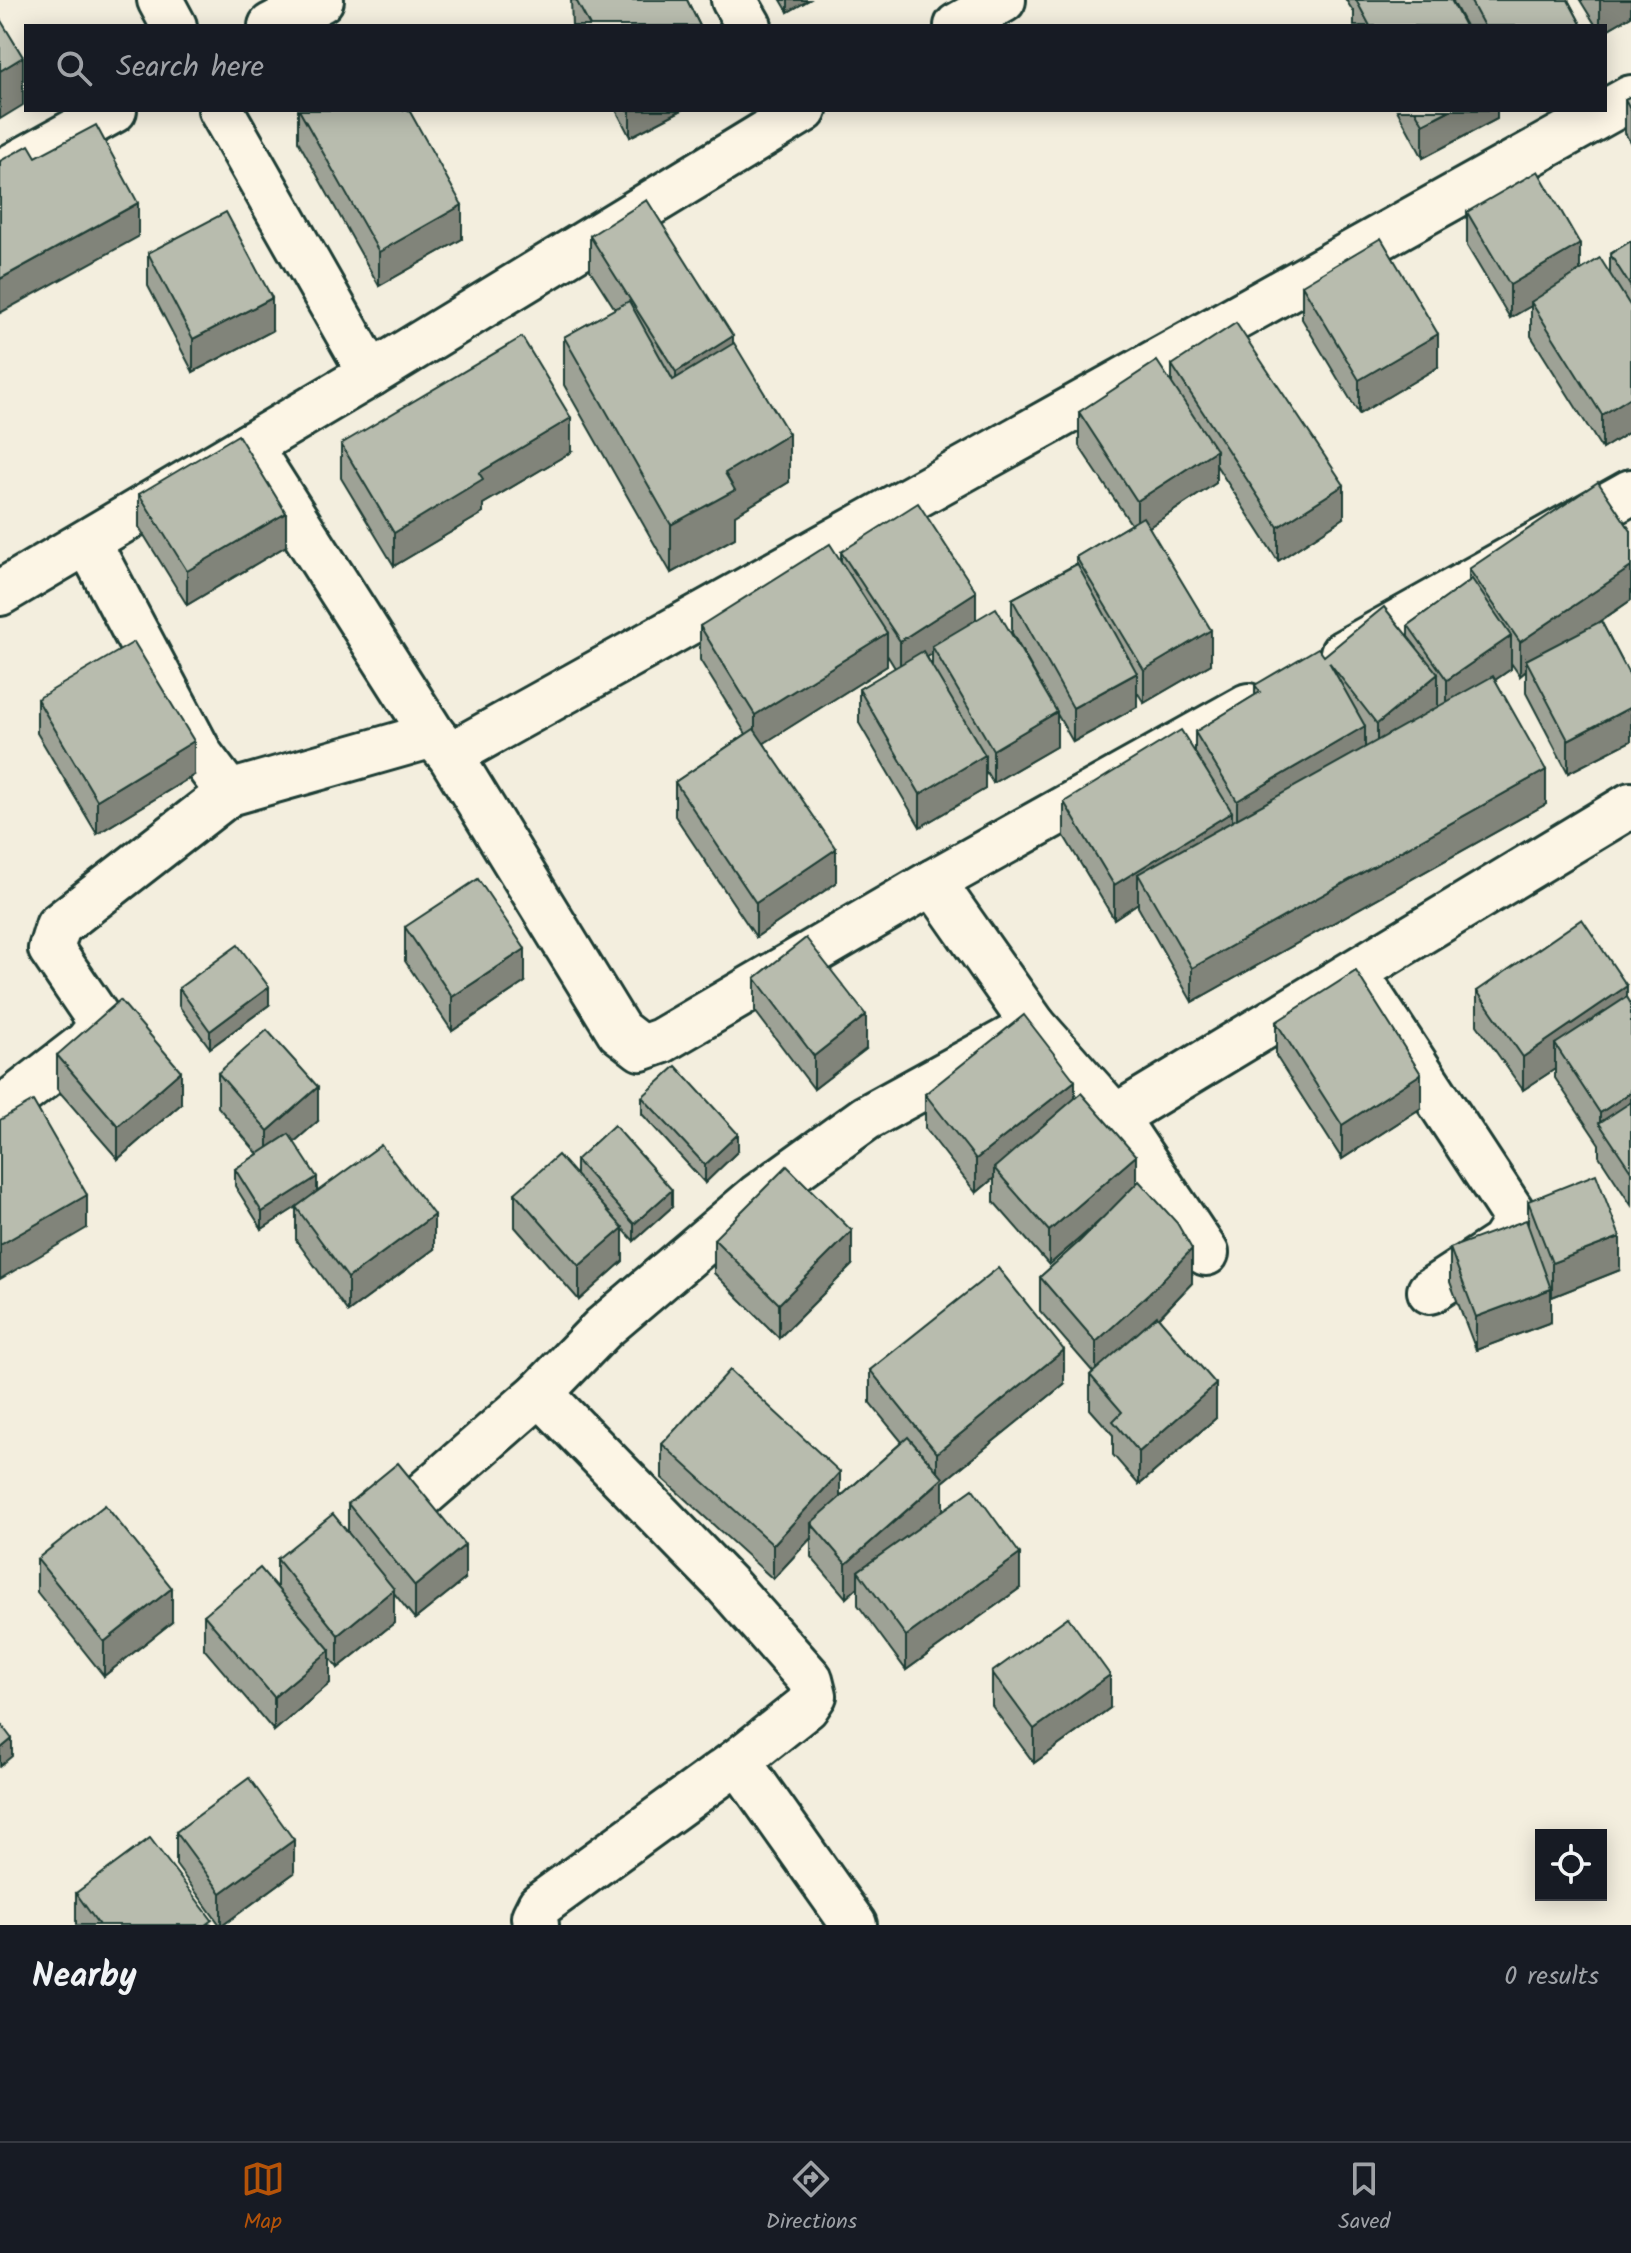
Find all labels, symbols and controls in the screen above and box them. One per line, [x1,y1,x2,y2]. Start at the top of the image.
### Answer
search box [24,24,1607,112]
text: Search here [116,44,264,92]
icon: search [52,46,96,90]
map controls [1535,1829,1607,1901]
button: locate [1535,1829,1607,1901]
text: Nearby [32,1950,137,2004]
text: 0 results [1504,1956,1599,1998]
tab: Map [241,2157,285,2240]
tab: Directions [766,2157,857,2240]
tab: Saved [1338,2157,1390,2240]

